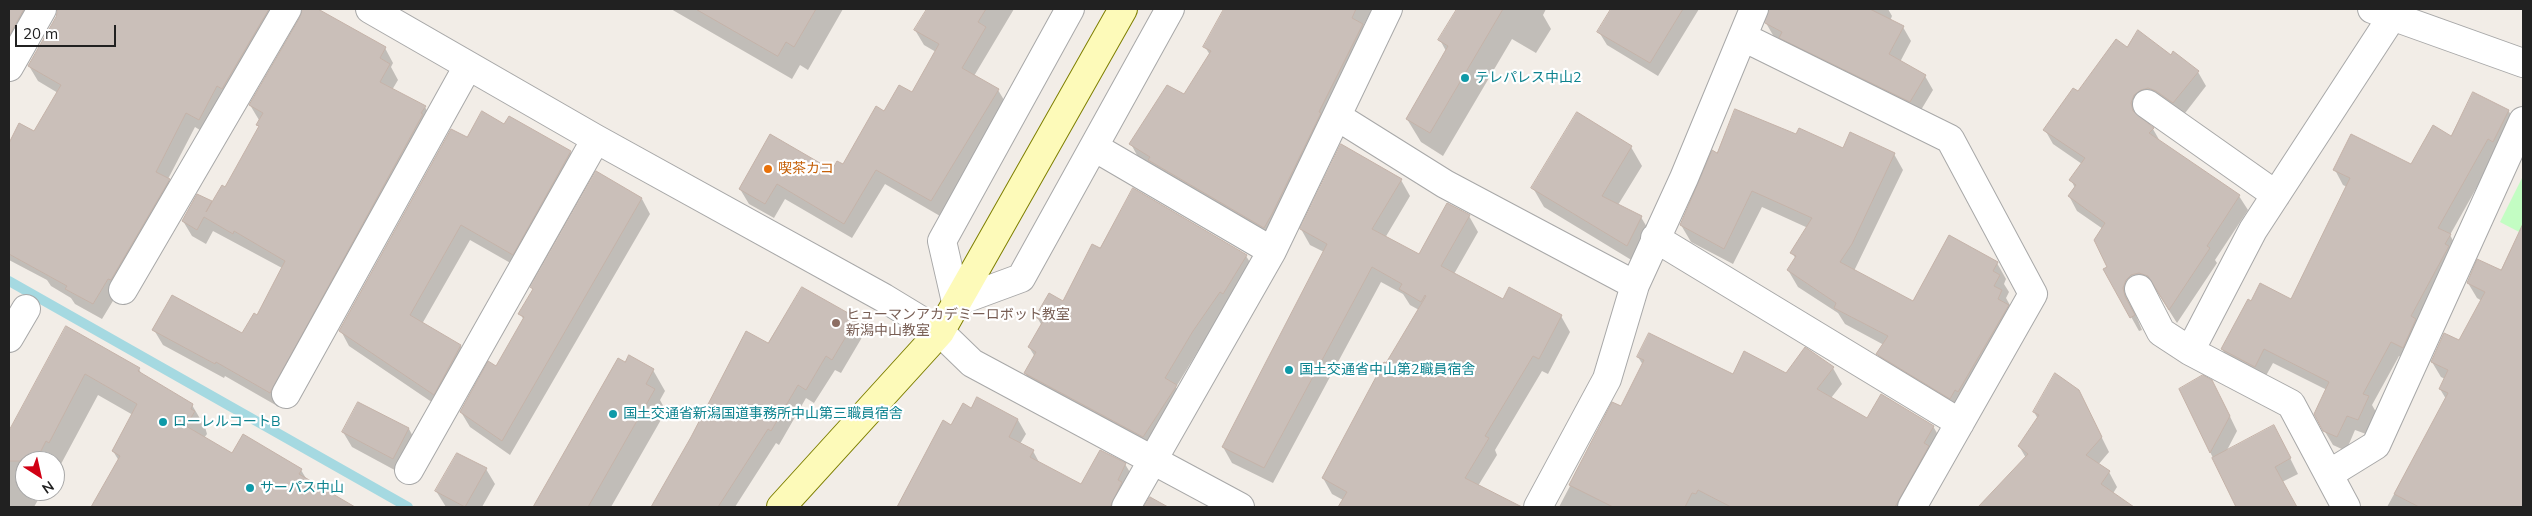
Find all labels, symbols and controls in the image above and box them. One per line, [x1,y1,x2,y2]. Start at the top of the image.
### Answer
scale bar [18,15,119,47]
text: 20 m [23,24,58,43]
place label: テレパレス中山2 [1475,70,1581,86]
marker: テレパレス中山2 [1459,72,1471,84]
place label: 喫茶カコ [778,161,834,177]
marker: 喫茶カコ [762,163,774,175]
place label: ヒューマンアカデミーロボット教室 新潟中山教室 [846,307,1070,340]
marker: ヒューマンアカデミーロボット教室 新潟中山教室 [830,317,842,329]
place label: 国土交通省中山第2職員宿舎 [1299,362,1475,378]
marker: 国土交通省中山第2職員宿舎 [1283,364,1295,376]
place label: 国土交通省新潟国道事務所中山第三職員宿舎 [623,406,903,422]
marker: 国土交通省新潟国道事務所中山第三職員宿舎 [607,408,619,420]
place label: ローレルコートB [173,414,281,430]
marker: ローレルコートB [157,416,169,428]
north arrow [15,451,65,501]
text: N [39,477,58,498]
place label: サーパス中山 [260,480,344,496]
marker: サーパス中山 [244,482,256,494]

